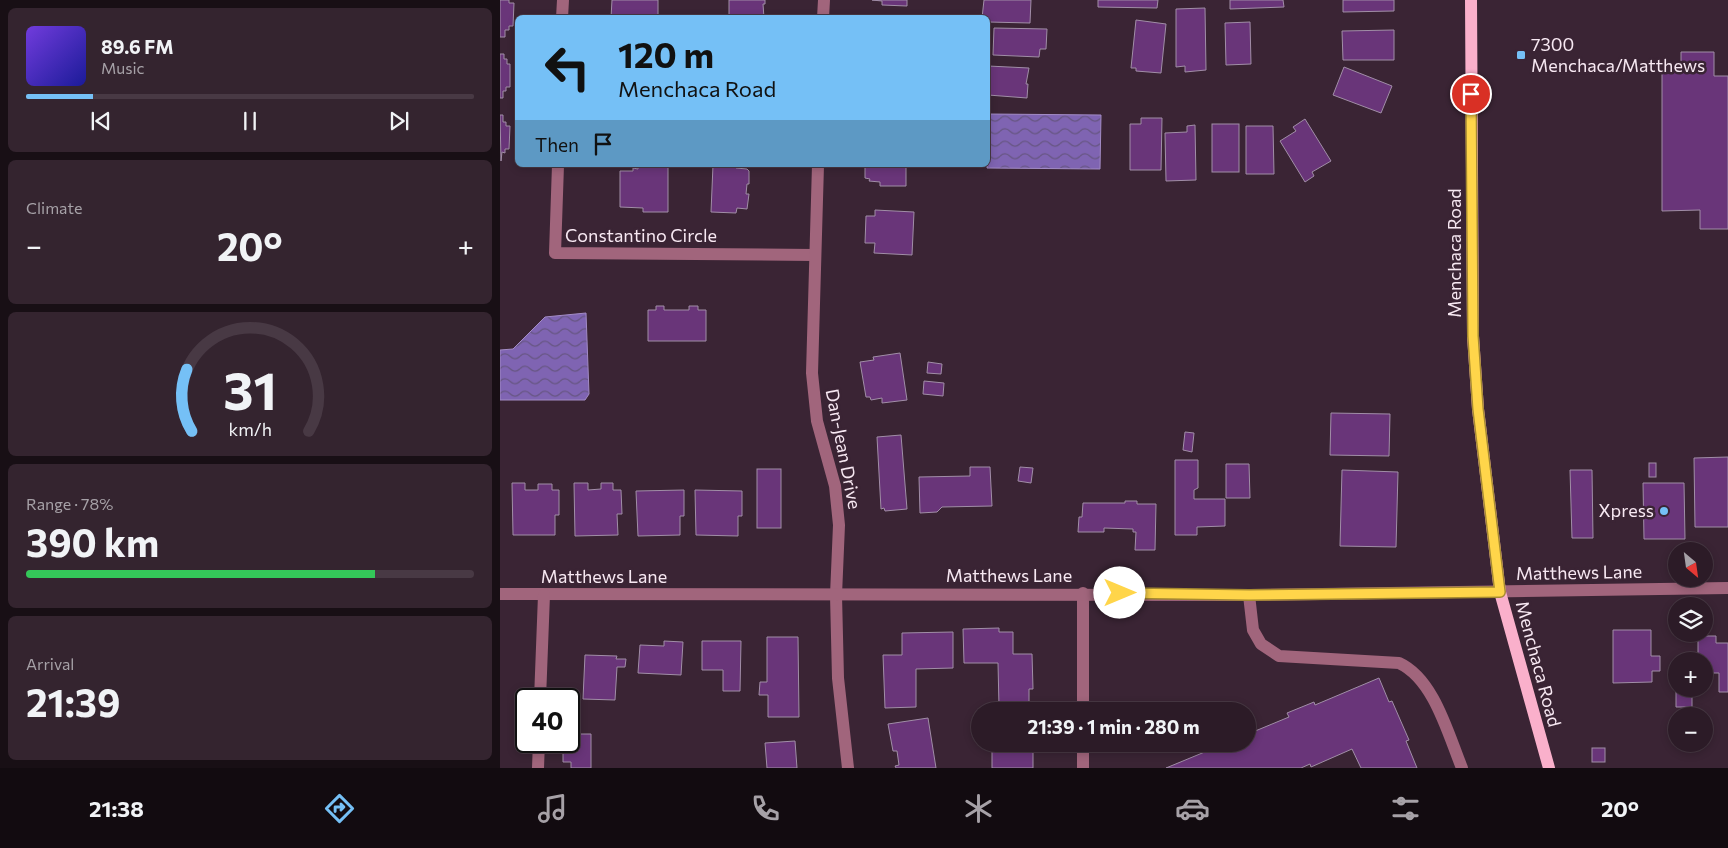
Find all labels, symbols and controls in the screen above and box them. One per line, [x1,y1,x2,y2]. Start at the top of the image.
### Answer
text: 120 m [618,32,714,75]
place label: 7300 Menchaca/Matthews [1531,33,1705,76]
text: 89.6 FM [101,35,174,58]
icon: left [535,35,600,100]
marker: 7300 Menchaca/Matthews [1515,49,1527,61]
text: Music [101,58,145,77]
pin [1450,73,1492,115]
text: Menchaca Road [618,75,776,102]
icon: arrive [1457,80,1485,108]
icon: previous [87,107,115,135]
icon: pause [236,107,264,135]
icon: next [385,107,413,135]
icon: arrive [589,130,617,158]
text: Then [535,133,579,156]
street label: Menchaca Road [1443,188,1465,318]
text: Climate [26,198,82,217]
text: 20° [217,222,283,269]
street label: Constantino Circle [565,224,717,246]
text: − [26,228,42,262]
text: + [458,228,474,262]
text: 31 [223,357,277,421]
street label: Dan-Jean Drive [822,387,866,511]
text: km/h [228,418,272,440]
text: Range · 78% [26,494,113,513]
place label: Xpress [1598,499,1654,521]
marker: Xpress [1658,505,1670,517]
text: 390 km [26,518,159,565]
north arrow [1668,542,1712,588]
map controls [1668,542,1713,752]
street label: Matthews Lane [1516,560,1642,584]
street label: Matthews Lane [946,564,1072,586]
street label: Matthews Lane [541,565,667,587]
position arrow [1093,566,1145,618]
button: layers [1668,597,1713,642]
street label: Menchaca Road [1512,598,1566,729]
button: + [1668,652,1713,697]
text: Arrival [26,654,74,673]
text: 21:39 [26,678,120,725]
speed limit sign: 40 [515,688,580,753]
button: − [1668,707,1713,752]
text: 21:39 · 1 min · 280 m [1027,715,1200,738]
icon: directions [322,791,357,826]
icon: music [535,791,570,826]
icon: phone [748,791,783,826]
icon: climate [961,791,996,826]
icon: car [1175,791,1210,826]
icon: filters [1388,791,1423,826]
text: 21:38 [89,795,144,822]
text: 20° [1601,795,1639,822]

